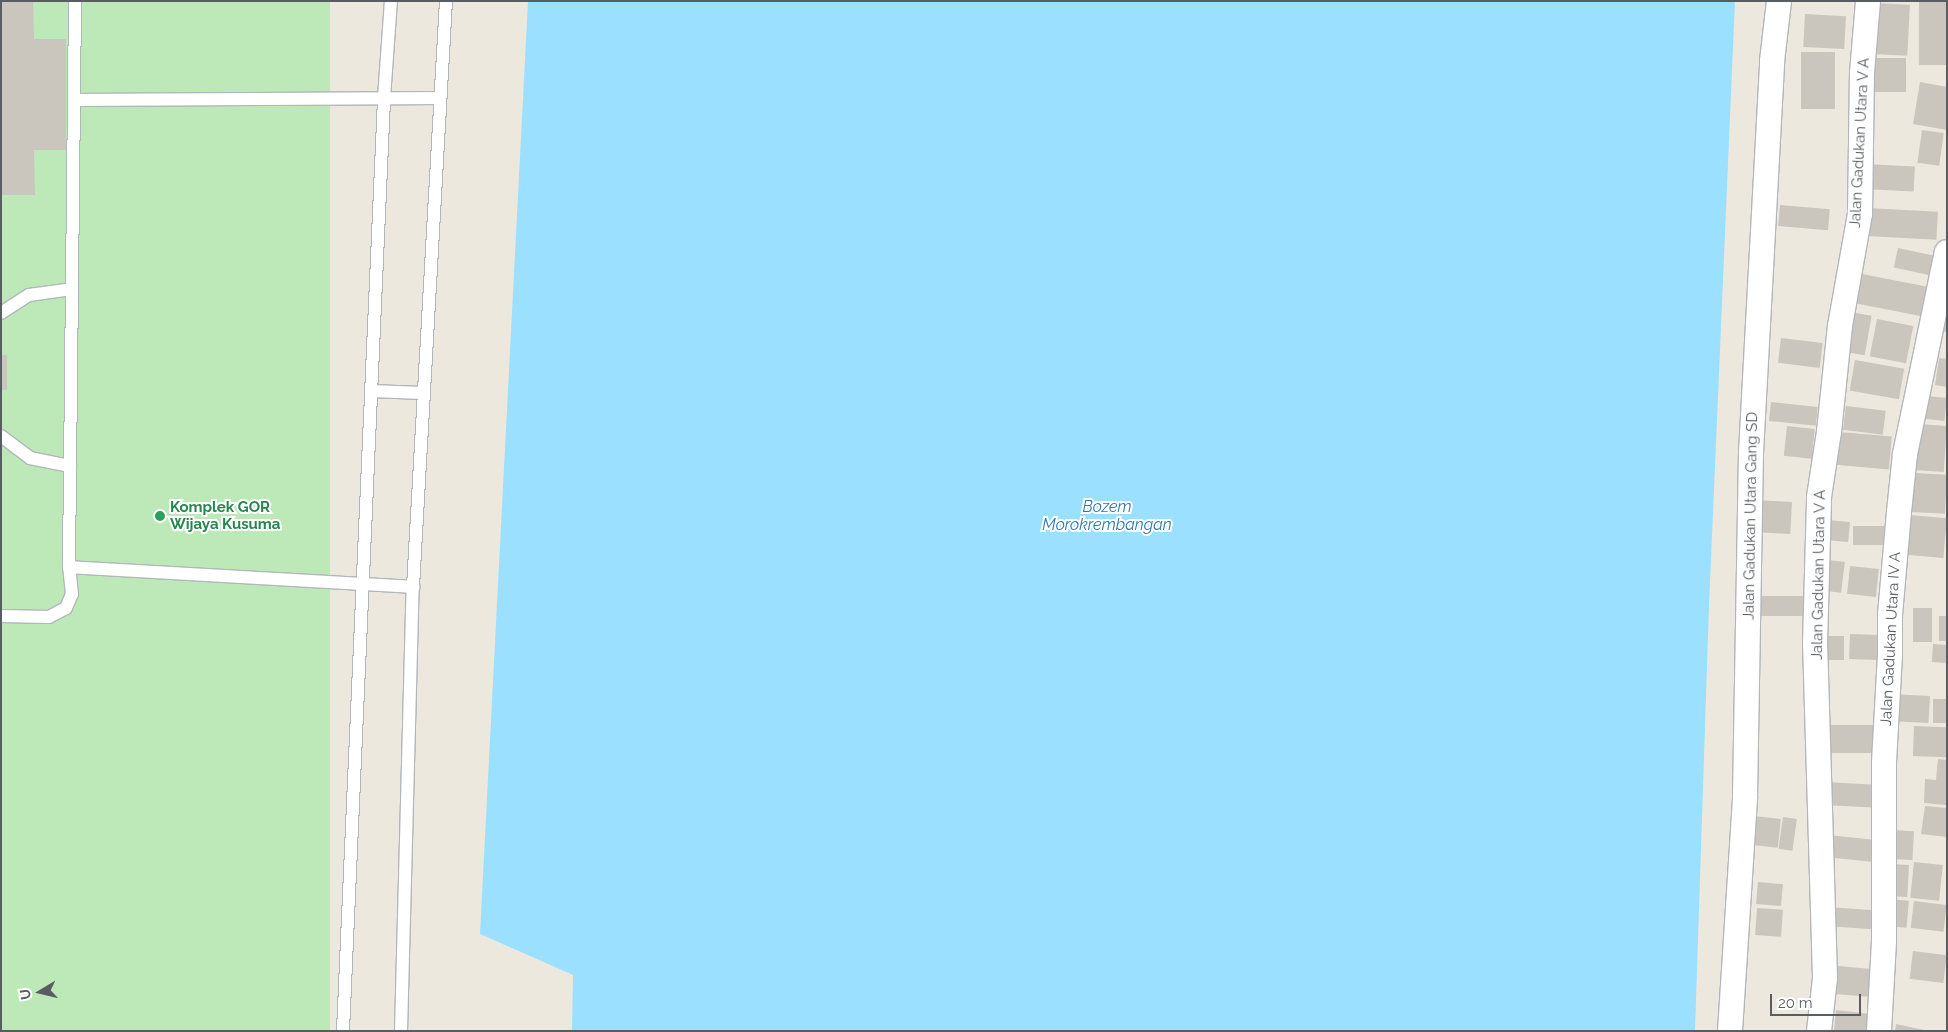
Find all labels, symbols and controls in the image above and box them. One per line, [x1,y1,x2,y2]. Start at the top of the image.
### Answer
street label: Jalan Gadukan Utara V A [1847,57,1873,229]
street label: Jalan Gadukan Utara Gang SD [1740,412,1762,620]
street label: Jalan Gadukan Utara V A [1809,489,1829,661]
water label: Bozem Morokrembangan [1042,497,1172,535]
place label: Komplek GOR Wijaya Kusuma [170,498,280,533]
marker: Komplek GOR Wijaya Kusuma [154,510,166,522]
street label: Jalan Gadukan Utara IV A [1877,551,1905,727]
north arrow [15,967,65,1017]
scale bar [1773,984,1864,1016]
text: U [16,988,34,1001]
text: 20 m [1778,994,1813,1012]

